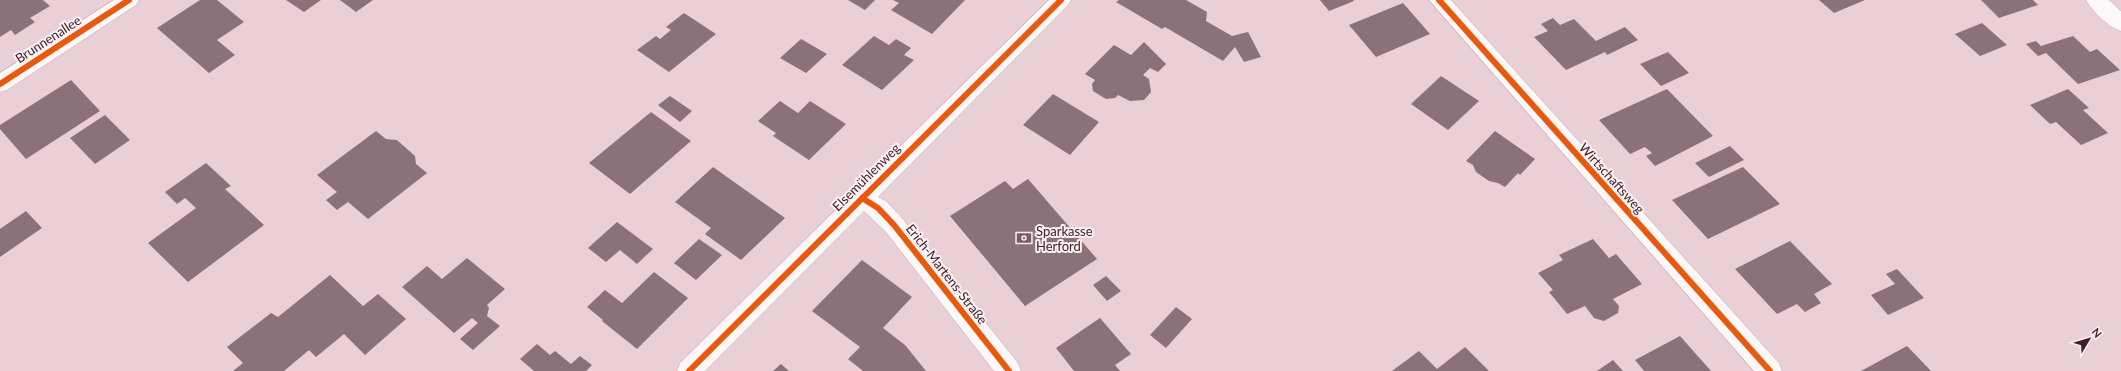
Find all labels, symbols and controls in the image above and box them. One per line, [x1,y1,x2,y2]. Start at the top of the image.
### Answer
street label: Brunnenallee [12,12,84,66]
street label: Wirtschaftsweg [1576,139,1648,217]
street label: Elsemühlenweg [829,140,903,214]
street label: Erich-Martens-Straße [903,221,991,327]
place label: Sparkasse Herford [1036,223,1093,254]
bank icon: Sparkasse Herford [1015,229,1033,247]
north arrow [2069,319,2109,359]
text: N [2090,325,2105,340]

